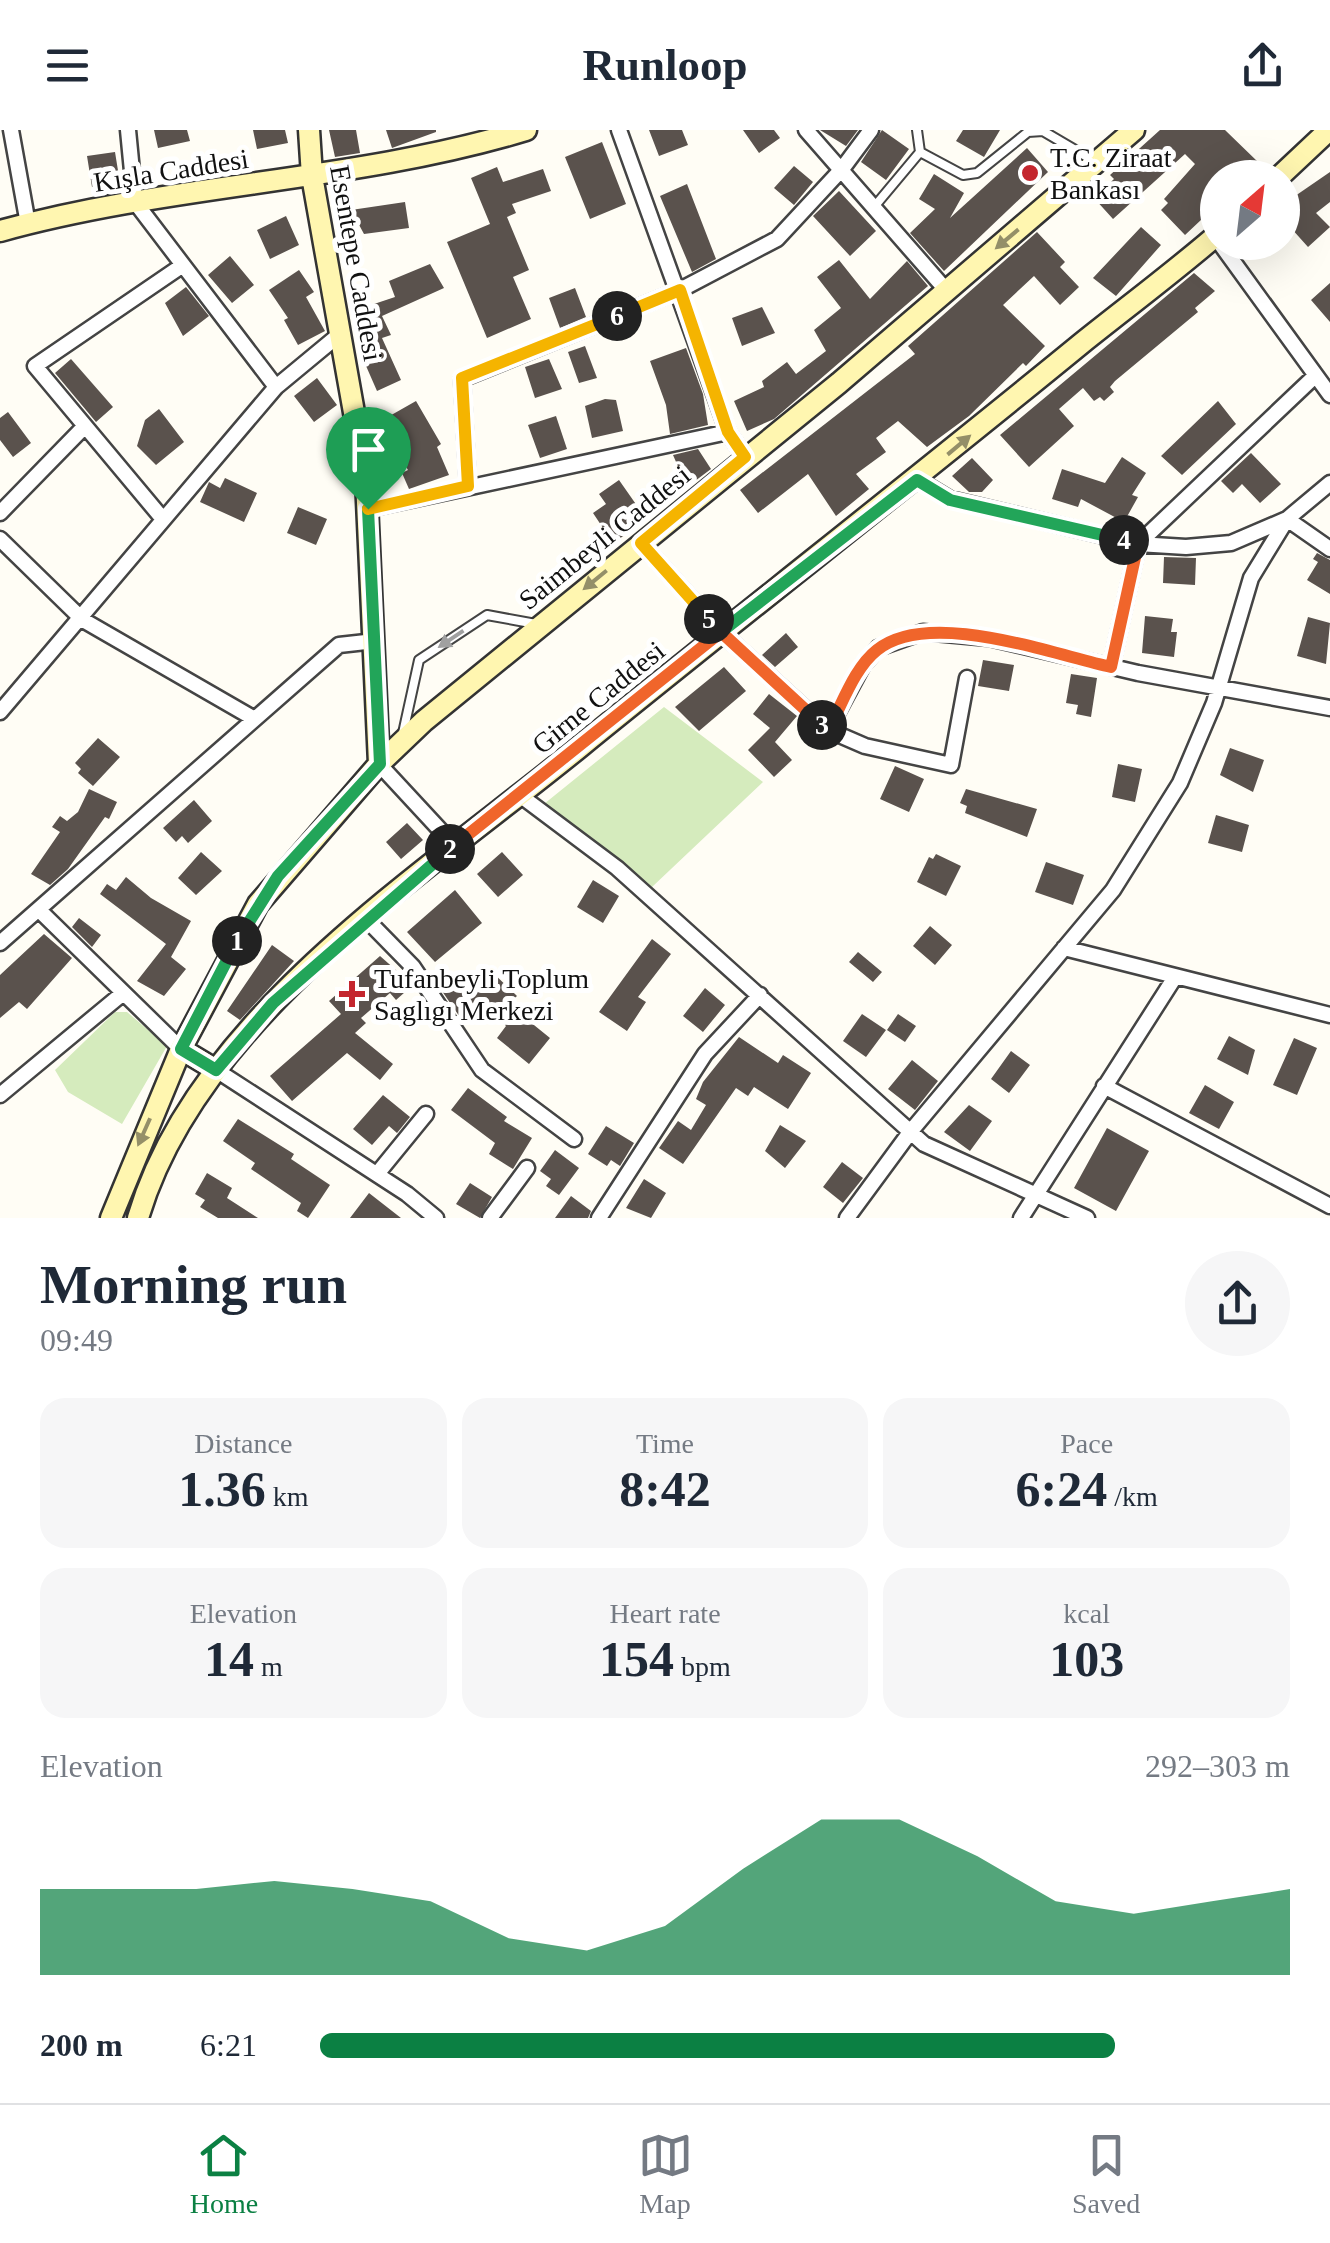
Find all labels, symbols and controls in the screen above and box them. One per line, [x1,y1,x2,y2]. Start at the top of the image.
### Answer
icon: menu [40,38,95,93]
icon: share [1235,38,1290,93]
text: Runloop [582,40,748,90]
place label: T.C. Ziraat Bankası [1050,142,1172,205]
street label: Kışla Caddesi [91,143,251,198]
north arrow [1200,160,1300,260]
map controls [1200,160,1300,260]
marker: T.C. Ziraat Bankası [1019,162,1041,184]
street label: Esentepe Caddesi [324,163,389,364]
one-way arrow [994,227,1019,249]
pin: 6 [592,291,642,341]
text: 6 [610,300,624,331]
pin [326,407,411,510]
icon: arrive [341,422,396,477]
one-way arrow [946,435,971,456]
street label: Saimbeyli Caddesi [513,459,696,616]
pin: 4 [1099,515,1149,565]
text: 4 [1117,524,1131,555]
one-way arrow [583,569,608,590]
pin: 5 [684,594,734,644]
text: 5 [702,603,716,634]
one-way arrow [438,629,465,648]
street label: Girne Caddesi [526,635,671,760]
pin: 3 [797,700,847,750]
text: 3 [815,709,829,740]
pin: 2 [425,824,475,874]
text: 2 [443,833,457,864]
pin: 1 [212,916,262,966]
text: 1 [230,925,244,956]
place label: Tufanbeyli Toplum Saglıgı Merkezi [374,963,589,1026]
marker: Tufanbeyli Toplum Saglıgı Merkezi [339,981,365,1007]
one-way arrow [136,1117,152,1147]
button: share [1185,1251,1290,1356]
text: Morning run [40,1254,347,1315]
text: 09:49 [40,1322,113,1358]
text: Distance [194,1428,292,1459]
text: Time [636,1428,694,1459]
text: Pace [1060,1428,1113,1459]
text: 1.36 [178,1461,266,1517]
text: 8:42 [619,1461,711,1517]
text: 6:24 [1016,1461,1107,1517]
text: km [266,1481,308,1512]
text: /km [1107,1481,1158,1512]
text: Elevation [190,1598,297,1629]
text: Heart rate [609,1598,721,1629]
text: kcal [1063,1598,1110,1629]
text: 14 [204,1631,254,1687]
text: 154 [599,1631,674,1687]
text: 103 [1049,1631,1124,1687]
text: m [254,1651,283,1682]
text: bpm [674,1651,731,1682]
text: Elevation [40,1748,163,1784]
text: 292–303 m [1145,1748,1290,1784]
text: 200 m [40,2027,123,2063]
text: 6:21 [200,2027,257,2063]
tab: Home [190,2128,258,2220]
tab: Map [638,2128,693,2220]
tab: Saved [1072,2128,1140,2220]

